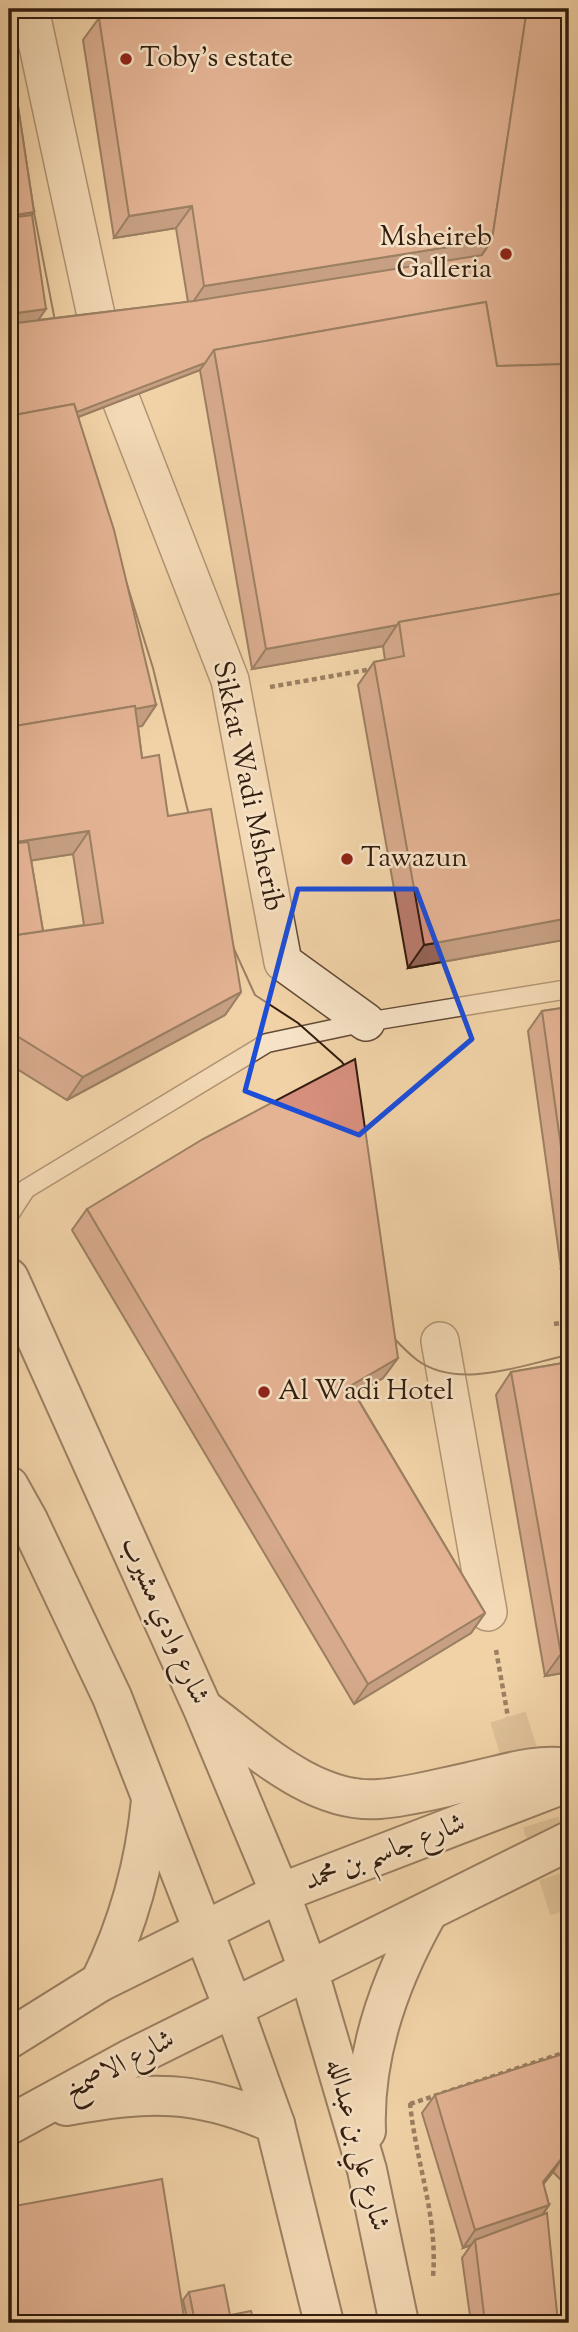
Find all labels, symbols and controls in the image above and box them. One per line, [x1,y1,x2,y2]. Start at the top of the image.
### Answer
place label: Toby’s estate [140,39,293,79]
marker: Toby’s estate [118,51,134,67]
place label: Msheireb Galleria [380,218,492,290]
marker: Msheireb Galleria [498,246,514,262]
street label: Sikkat Wadi Msherib [201,657,293,915]
place label: Tawazun [361,839,468,879]
marker: Tawazun [339,851,355,867]
place label: Al Wadi Hotel [278,1372,454,1412]
marker: Al Wadi Hotel [256,1384,272,1400]
street label: شارع وادي مشيرب [108,1531,219,1712]
street label: شارع جاسم بن محمد [299,1804,473,1907]
street label: شارع الاصمخ [58,2020,183,2113]
street label: شارع علي بن عبدالله [311,2054,399,2237]

